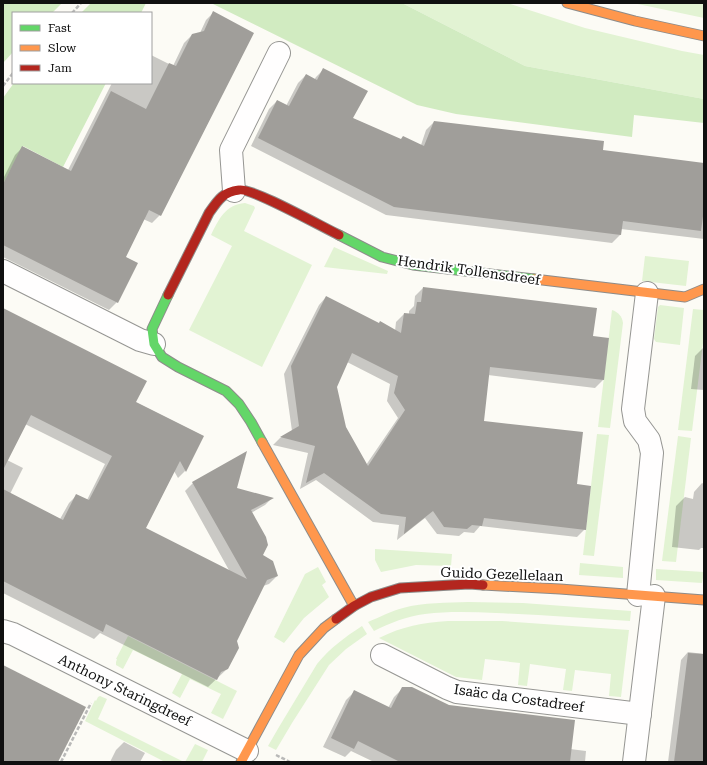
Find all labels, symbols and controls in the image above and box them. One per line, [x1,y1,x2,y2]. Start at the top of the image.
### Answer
legend [12,12,152,84]
text: Fast [48,21,72,35]
text: Slow [48,41,76,55]
text: Jam [48,61,72,75]
street label: Hendrik Tollensdreef [396,252,542,288]
street label: Guido Gezellelaan [440,564,564,584]
street label: Anthony Staringdreef [56,651,195,729]
street label: Isaäc da Costadreef [453,681,586,715]

